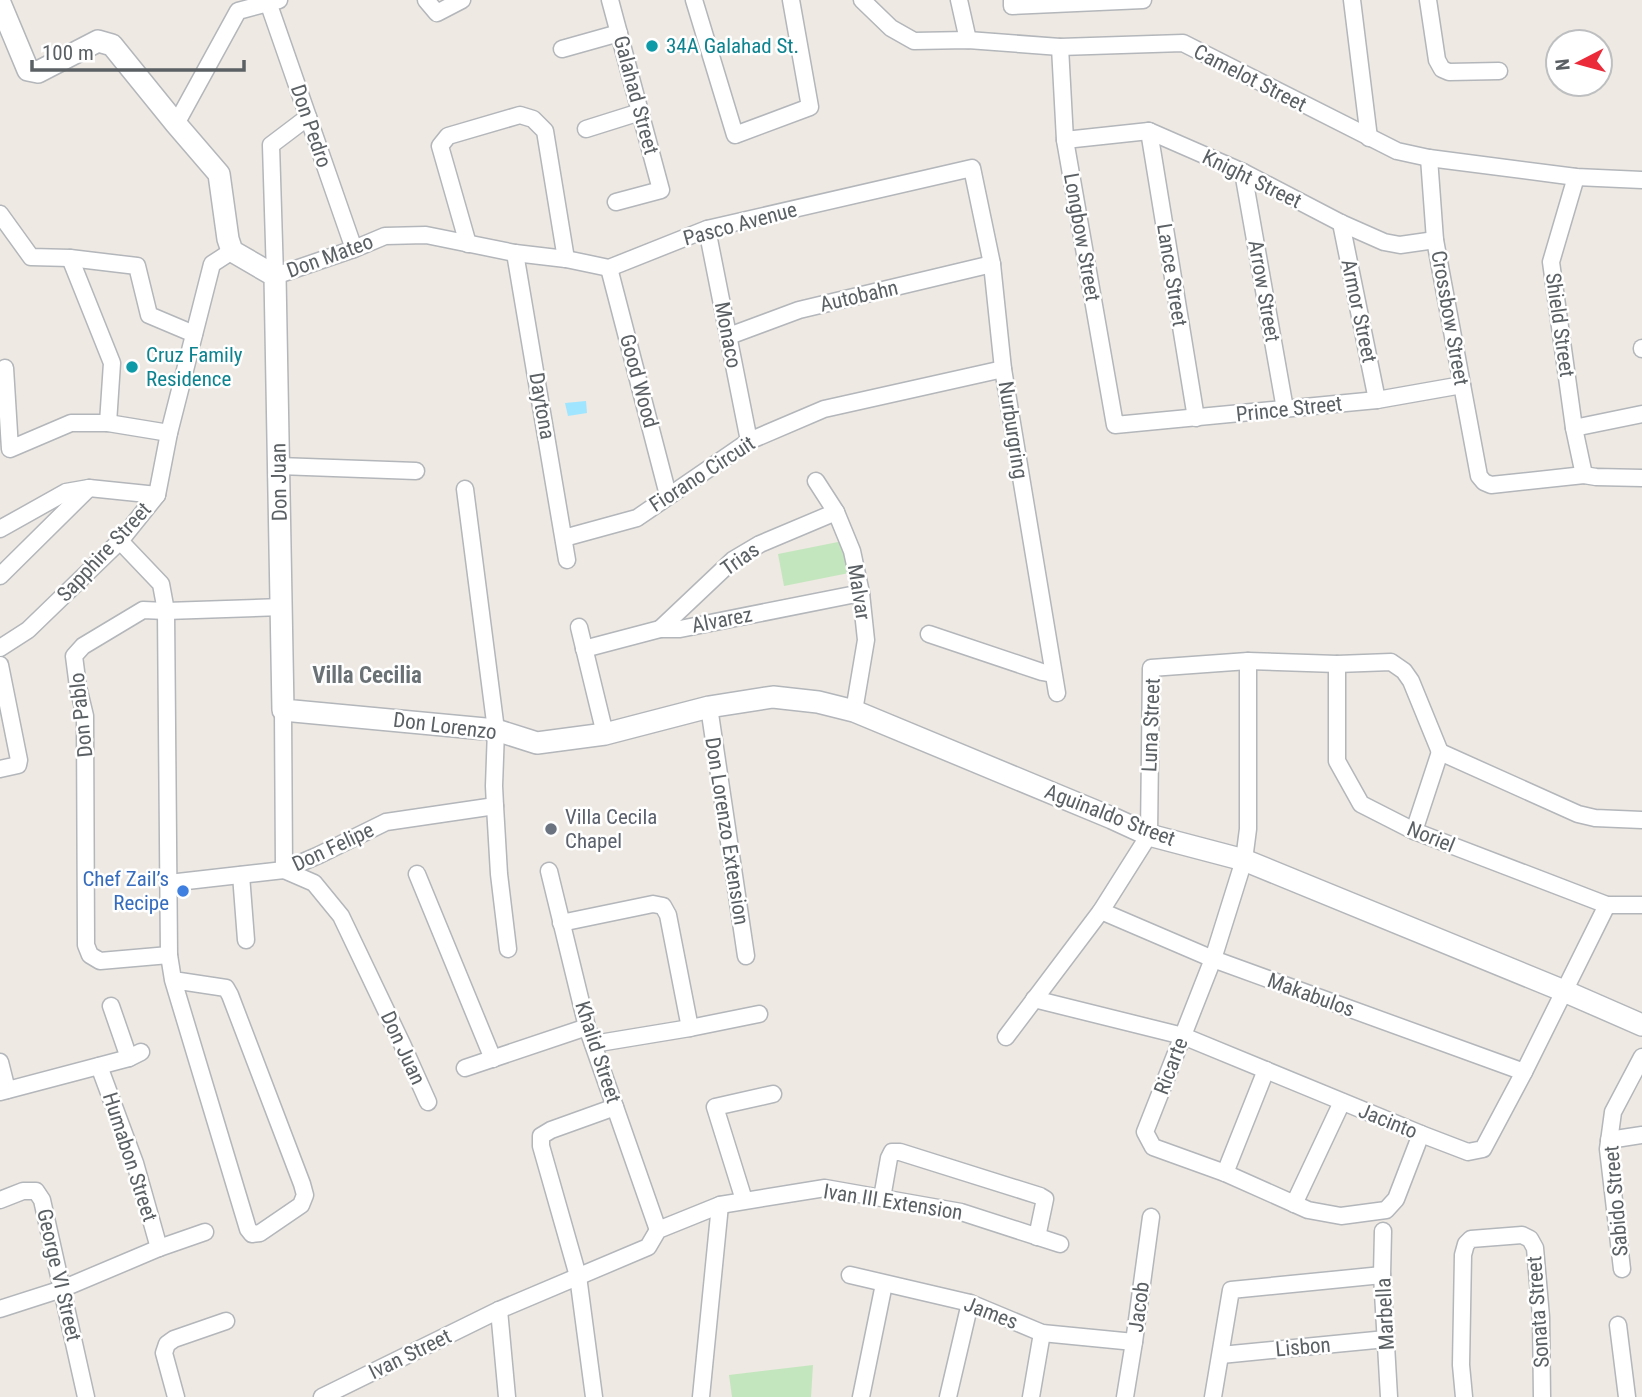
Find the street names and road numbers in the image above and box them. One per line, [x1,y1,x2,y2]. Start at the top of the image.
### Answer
street label: Galahad Street [609,33,663,157]
street label: Camelot Street [1190,39,1310,117]
street label: Don Pedro [286,81,336,171]
street label: Knight Street [1199,145,1305,213]
street label: Longbow Street [1059,171,1105,303]
street label: Pasco Avenue [681,197,800,251]
street label: Lance Street [1152,222,1192,328]
street label: Don Mateo [284,229,376,283]
street label: Arrow Street [1243,238,1285,344]
street label: Crossbow Street [1426,249,1474,387]
street label: Armor Street [1336,257,1382,365]
street label: Shield Street [1541,271,1579,379]
street label: Autobahn [818,275,900,317]
street label: Monaco [710,300,746,370]
street label: Good Wood [615,332,663,430]
street label: Daytona [524,371,560,441]
street label: Nurburgring [993,380,1033,480]
street label: Prince Street [1235,391,1343,427]
street label: Fiorano Circuit [645,431,759,517]
street label: Don Juan [266,443,292,521]
street label: Sapphire Street [52,497,156,607]
street label: Trias [716,537,764,581]
street label: Malvar [843,562,875,622]
street label: Alvarez [690,602,754,638]
street label: Don Pablo [65,672,97,758]
street label: Luna Street [1137,678,1165,772]
street label: Don Lorenzo [392,708,498,744]
street label: Don Lorenzo Extension [700,735,754,927]
street label: Aguinaldo Street [1042,779,1178,851]
street label: Noriel [1404,817,1458,857]
street label: Don Felipe [288,818,378,876]
street label: Makabulos [1264,968,1358,1022]
street label: Khalid Street [570,998,626,1106]
street label: Don Juan [376,1008,430,1088]
street label: Ricarte [1149,1034,1193,1098]
street label: Humabon Street [98,1089,162,1225]
street label: Jacinto [1355,1098,1421,1144]
street label: Sabido Street [1599,1145,1633,1257]
street label: Ivan III Extension [822,1179,964,1225]
street label: George VI Street [32,1206,86,1344]
street label: Sonata Street [1522,1255,1554,1369]
street label: Marbella [1371,1277,1399,1351]
street label: Jacob [1124,1280,1154,1334]
street label: James [961,1292,1021,1334]
street label: Ivan Street [365,1324,455,1384]
street label: Lisbon [1274,1333,1332,1361]

